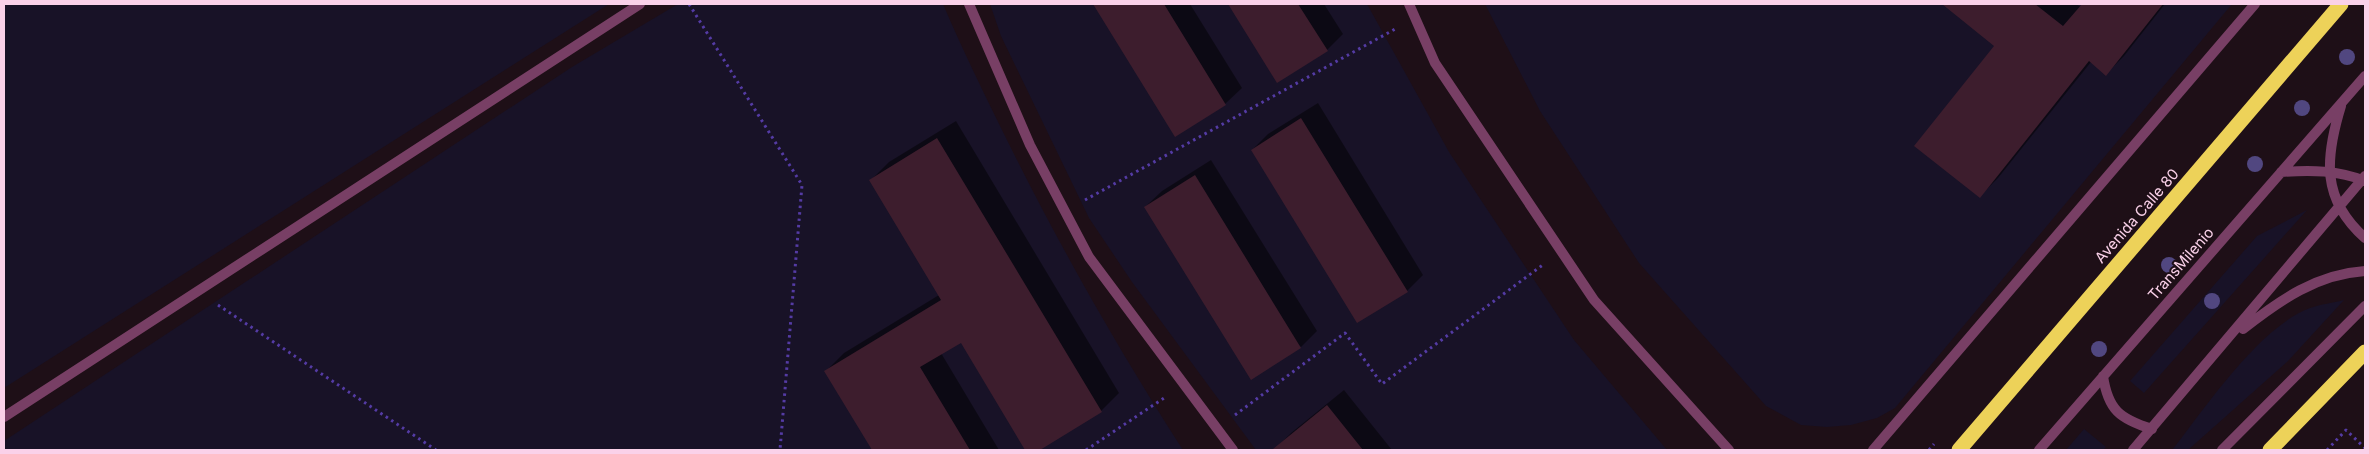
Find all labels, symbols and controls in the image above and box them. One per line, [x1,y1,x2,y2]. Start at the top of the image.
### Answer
street label: Avenida Calle 80 [2090,165,2183,267]
street label: TransMilenio [2144,223,2218,304]

